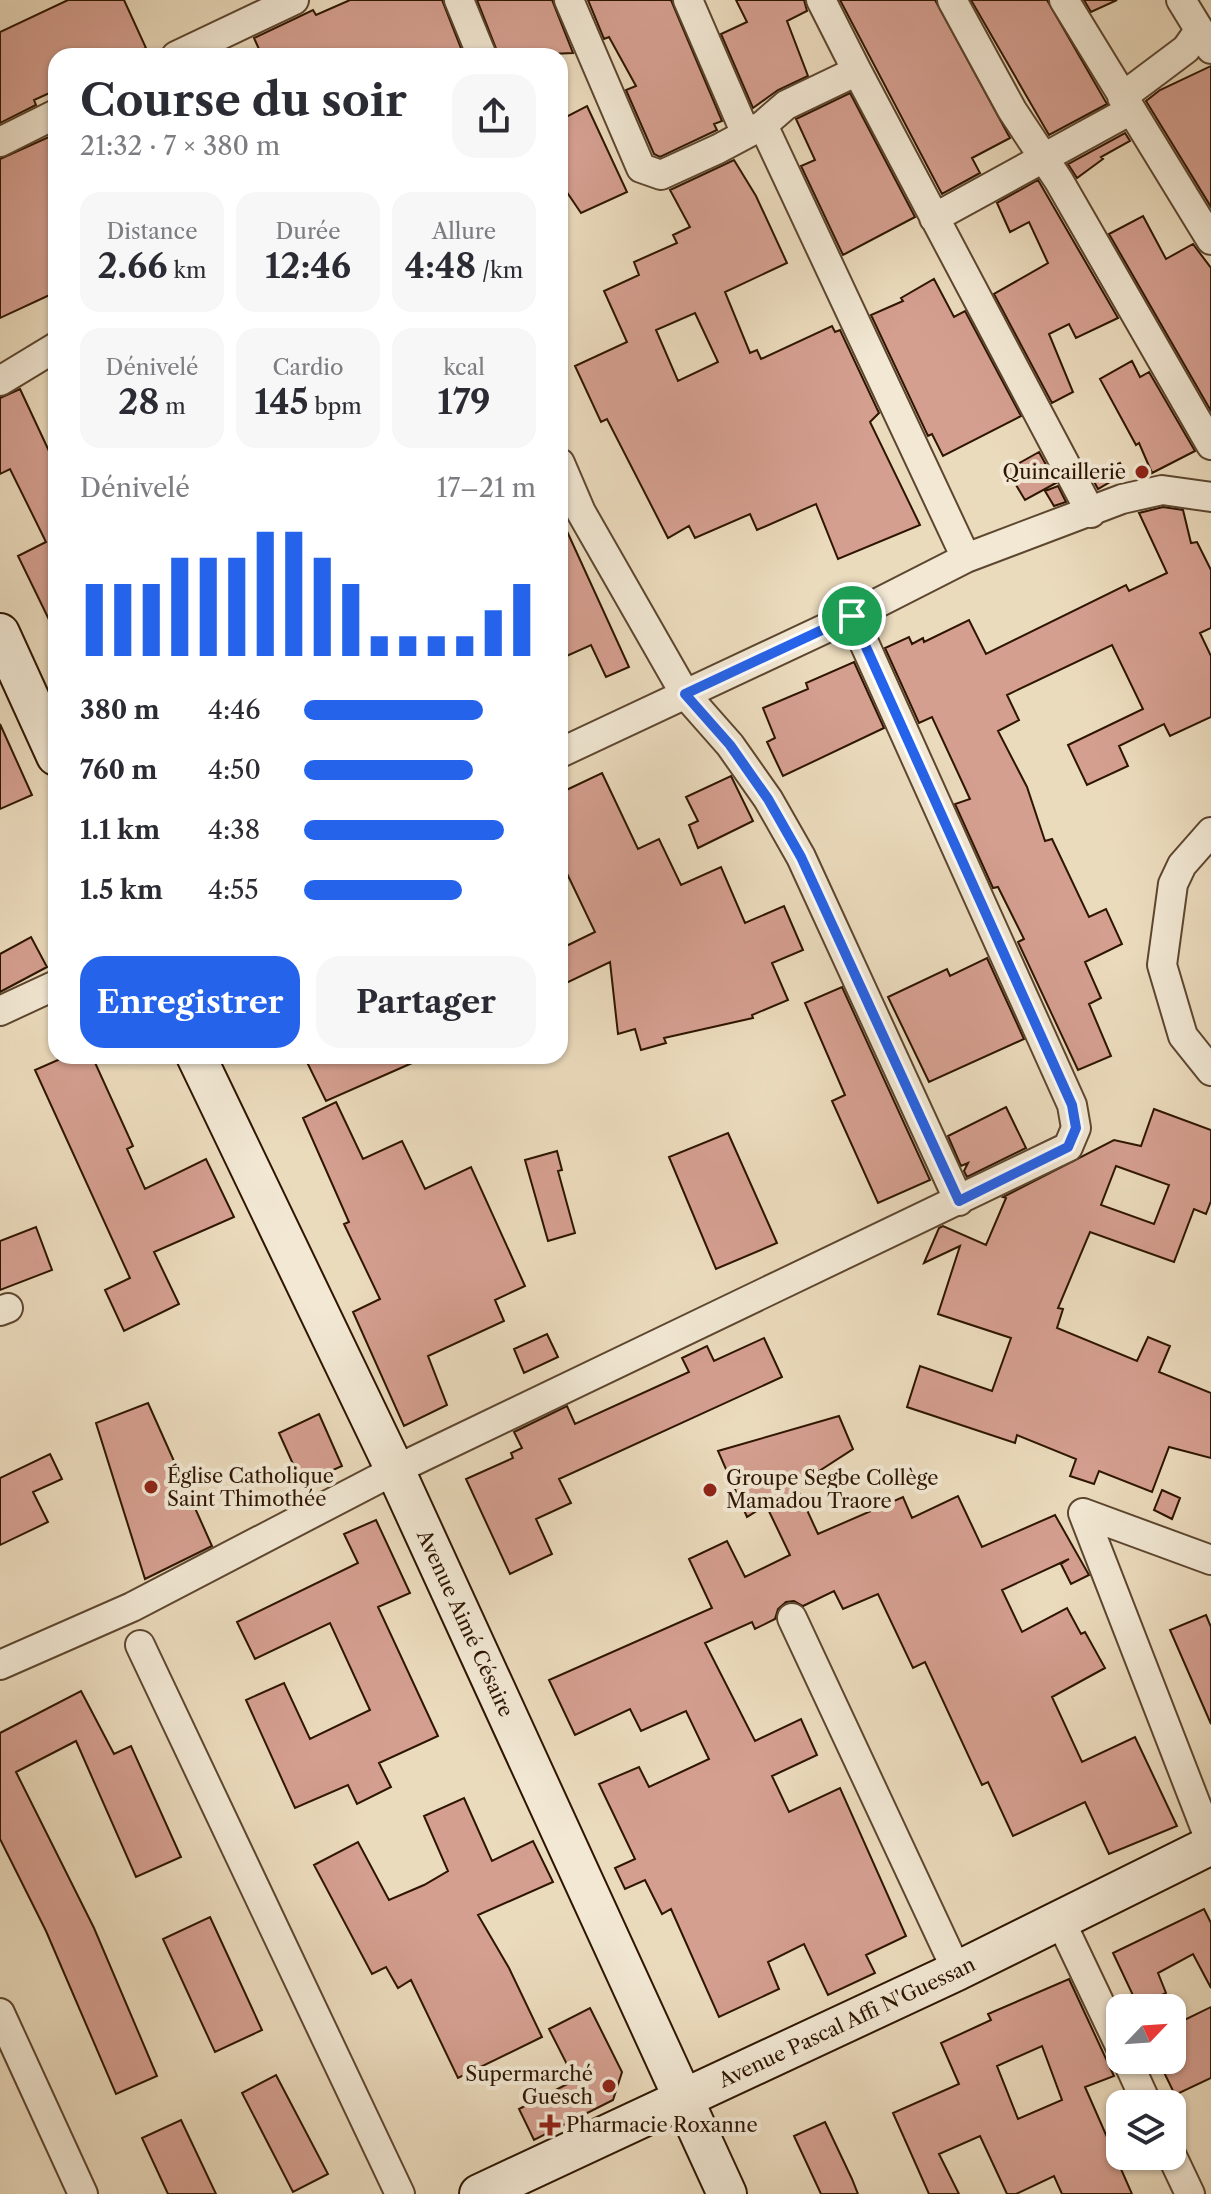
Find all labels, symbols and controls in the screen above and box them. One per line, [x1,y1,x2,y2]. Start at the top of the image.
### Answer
text: Course du soir [80,73,407,127]
button: share [452,74,536,158]
text: 21:32 · 7 × 380 m [80,130,280,162]
text: Distance [106,218,198,245]
text: Durée [276,218,341,245]
text: Allure [432,218,496,245]
text: 2.66 [97,245,168,287]
text: 12:46 [265,245,351,287]
text: 4:48 [405,245,476,287]
text: km [168,257,207,284]
text: /km [476,257,523,284]
text: Dénivelé [106,354,198,381]
text: Cardio [272,354,344,381]
text: kcal [443,354,485,381]
text: 28 [118,381,159,423]
text: 145 [254,381,309,423]
text: 179 [437,381,491,423]
text: m [159,393,186,420]
text: bpm [309,393,362,420]
place label: Quincaillerie [1003,460,1126,484]
marker: Quincaillerie [1133,463,1151,481]
text: Dénivelé [80,472,190,504]
text: 17–21 m [437,472,536,504]
pin [818,582,886,650]
icon: arrive [830,594,874,638]
text: 380 m [80,694,160,726]
text: 4:46 [208,694,261,726]
text: 760 m [80,754,157,786]
text: 4:50 [208,754,261,786]
text: 1.1 km [80,814,160,846]
text: 4:38 [208,814,260,846]
text: 1.5 km [80,874,163,906]
text: 4:55 [208,874,259,906]
button: Enregistrer [80,956,300,1048]
button: Partager [316,956,536,1048]
place label: Église Catholique Saint Thimothée [167,1463,334,1511]
place label: Groupe Segbe Collège Mamadou Traore [726,1466,938,1513]
marker: Église Catholique Saint Thimothée [142,1478,160,1496]
marker: Groupe Segbe Collège Mamadou Traore [701,1481,719,1499]
street label: Avenue Aimé Césaire [412,1525,519,1721]
street label: Avenue Pascal Affi N'Guessan [714,1952,980,2093]
north arrow [1106,1994,1186,2074]
map controls [1106,1994,1186,2170]
place label: Supermarché Guesch [465,2062,593,2109]
marker: Supermarché Guesch [600,2077,618,2095]
button: layers [1106,2090,1186,2170]
place label: Pharmacie Roxanne [566,2113,758,2137]
marker: Pharmacie Roxanne [541,2116,559,2134]

